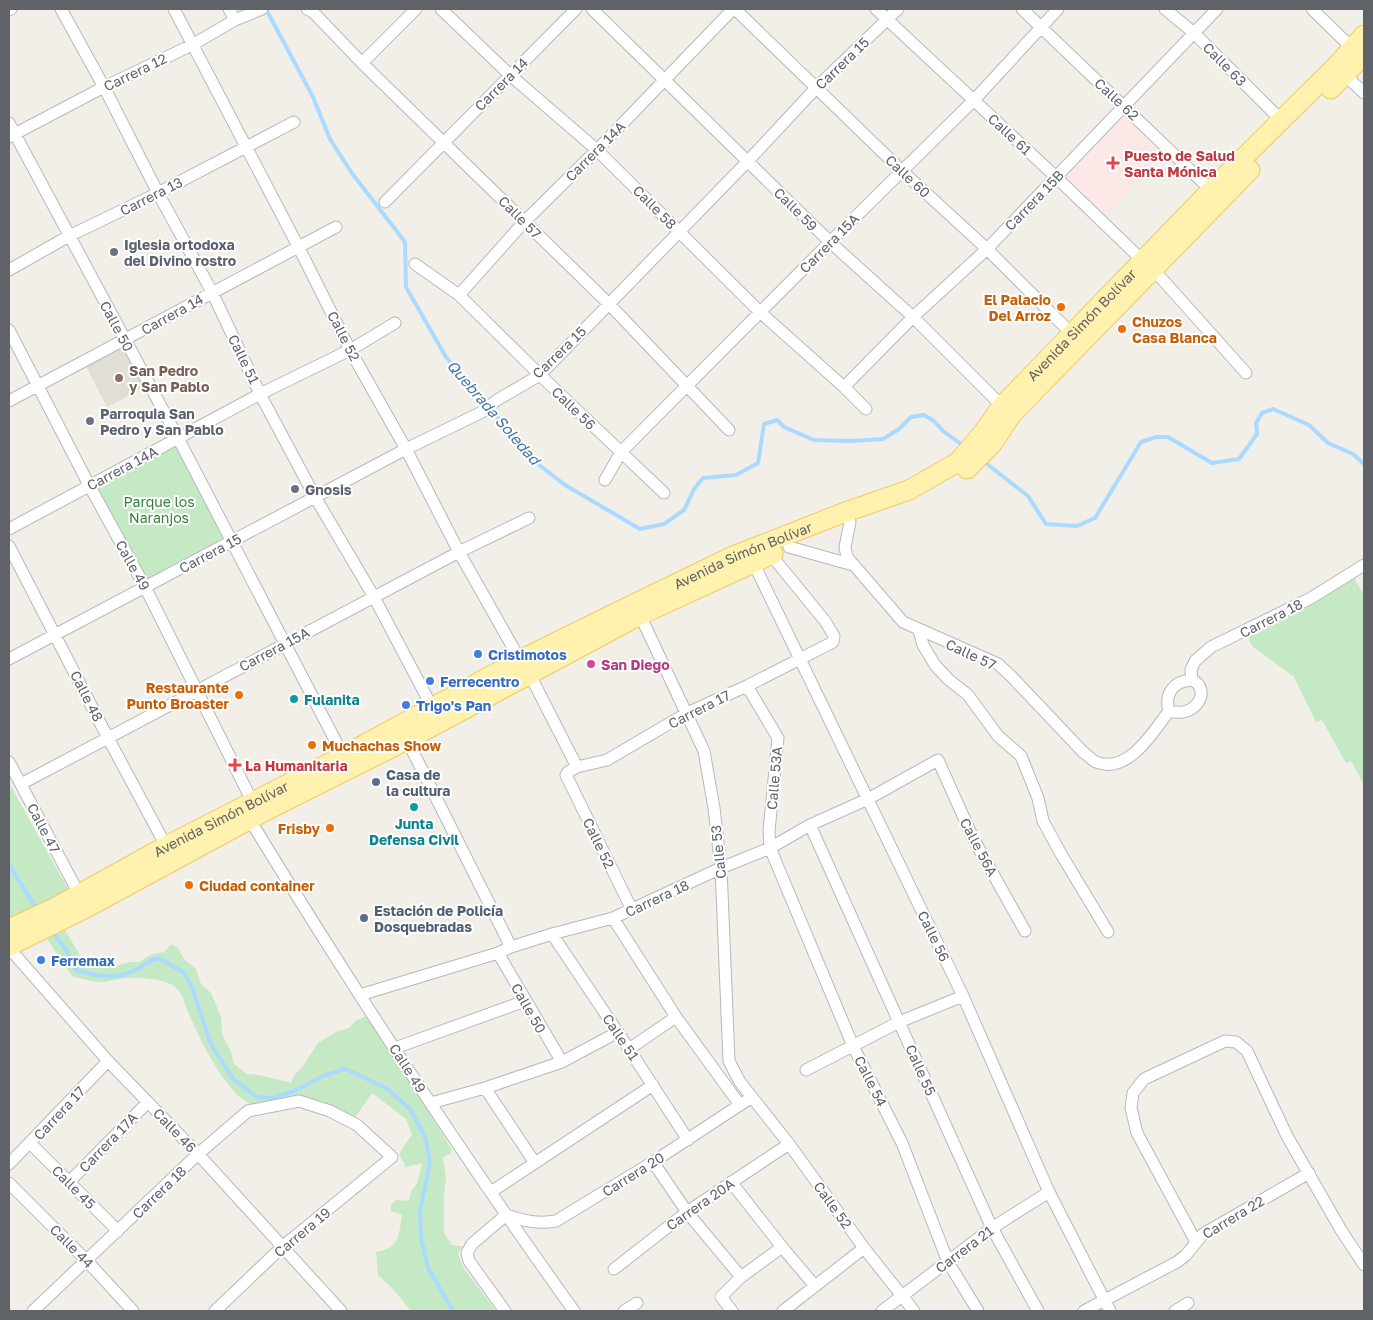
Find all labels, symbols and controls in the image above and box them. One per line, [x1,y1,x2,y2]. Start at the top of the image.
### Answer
street label: Carrera 15 [812,33,872,93]
street label: Calle 63 [1200,39,1250,89]
street label: Carrera 12 [101,49,169,95]
street label: Carrera 14 [471,54,531,114]
street label: Calle 62 [1091,74,1143,124]
street label: Calle 61 [985,110,1035,158]
street label: Carrera 14A [561,117,629,185]
place label: Puesto de Salud Santa Mónica [1124,147,1235,180]
street label: Calle 60 [882,151,934,201]
marker: Puesto de Salud Santa Mónica [1106,156,1120,170]
street label: Carrera 15B [1001,166,1067,234]
street label: Carrera 13 [117,173,185,219]
street label: Calle 58 [630,182,680,232]
street label: Calle 59 [771,184,821,234]
street label: Calle 57 [495,192,545,242]
street label: Carrera 15A [796,209,863,276]
place label: Iglesia ortodoxa del Divino rostro [124,236,236,269]
marker: Iglesia ortodoxa del Divino rostro [108,246,120,258]
street label: Avenida Simón Bolívar [1023,264,1139,384]
street label: Carrera 14 [138,290,206,338]
place label: El Palacio Del Arroz [984,291,1051,324]
street label: Calle 50 [97,298,137,354]
marker: El Palacio Del Arroz [1055,301,1067,313]
street label: Calle 52 [324,308,364,364]
place label: Chuzos Casa Blanca [1132,313,1217,346]
street label: Carrera 15 [529,322,589,382]
marker: Chuzos Casa Blanca [1116,323,1128,335]
street label: Calle 51 [225,332,263,387]
water label: Quebrada Soledad [444,356,545,469]
place label: San Pedro y San Pablo [129,362,209,395]
marker: San Pedro y San Pablo [113,372,125,384]
street label: Calle 56 [549,383,599,433]
place label: Parroquia San Pedro y San Pablo [100,405,224,438]
marker: Parroquia San Pedro y San Pablo [84,415,96,427]
street label: Carrera 14A [84,442,161,494]
place label: Gnosis [305,481,352,498]
marker: Gnosis [289,483,301,495]
park label: Parque los Naranjos [123,493,195,526]
street label: Avenida Simón Bolívar [671,517,815,592]
street label: Carrera 15 [176,530,244,576]
street label: Calle 49 [112,537,154,593]
street label: Carrera 18 [1237,595,1305,641]
street label: Carrera 15A [236,623,313,675]
street label: Calle 57 [943,635,999,673]
place label: Cristimotos [488,646,567,663]
marker: Cristimotos [472,648,484,660]
place label: San Diego [601,656,670,673]
marker: San Diego [585,658,597,670]
street label: Calle 48 [67,668,107,724]
place label: Ferrecentro [440,673,519,690]
marker: Ferrecentro [424,675,436,687]
place label: Restaurante Punto Broaster [127,679,230,712]
street label: Carrera 17 [665,686,733,732]
marker: Restaurante Punto Broaster [233,689,245,701]
place label: Fulanita [304,691,360,708]
marker: Fulanita [288,693,300,705]
place label: Trigo's Pan [416,697,491,714]
marker: Trigo's Pan [400,699,412,711]
place label: Muchachas Show [322,737,442,754]
marker: Muchachas Show [306,739,318,751]
street label: Calle 53A [763,745,785,810]
place label: La Humanitaria [245,757,348,774]
marker: La Humanitaria [229,759,241,771]
place label: Casa de la cultura [386,766,450,799]
marker: Casa de la cultura [370,776,382,788]
street label: Avenida Simón Bolívar [150,777,291,860]
street label: Calle 47 [24,800,64,856]
marker: Junta Defensa Civil [408,801,420,813]
place label: Junta Defensa Civil [369,815,459,848]
street label: Calle 52 [579,815,619,871]
street label: Calle 56A [957,815,1002,880]
place label: Frisby [278,820,321,837]
marker: Frisby [324,822,336,834]
street label: Calle 53 [707,824,729,880]
street label: Carrera 18 [622,876,692,920]
place label: Ciudad container [199,877,315,894]
marker: Ciudad container [183,879,195,891]
place label: Estación de Policía Dosquebradas [374,902,503,935]
street label: Calle 56 [914,908,954,964]
marker: Estación de Policía Dosquebradas [358,912,370,924]
place label: Ferremax [51,952,115,969]
marker: Ferremax [35,954,47,966]
street label: Calle 50 [508,980,550,1036]
street label: Calle 51 [599,1010,643,1064]
street label: Calle 49 [386,1040,430,1096]
street label: Calle 55 [902,1042,940,1098]
street label: Calle 54 [851,1053,891,1109]
street label: Carrera 17 [30,1083,88,1143]
street label: Calle 46 [150,1104,200,1156]
street label: Carrera 17A [75,1108,141,1175]
street label: Carrera 20 [599,1148,667,1200]
street label: Calle 45 [49,1162,99,1212]
street label: Carrera 18 [128,1162,190,1222]
street label: Carrera 20A [663,1174,738,1234]
street label: Calle 52 [810,1178,856,1232]
street label: Carrera 22 [1199,1192,1267,1242]
street label: Carrera 19 [270,1204,334,1260]
street label: Calle 44 [47,1221,97,1271]
street label: Carrera 21 [932,1222,996,1276]

